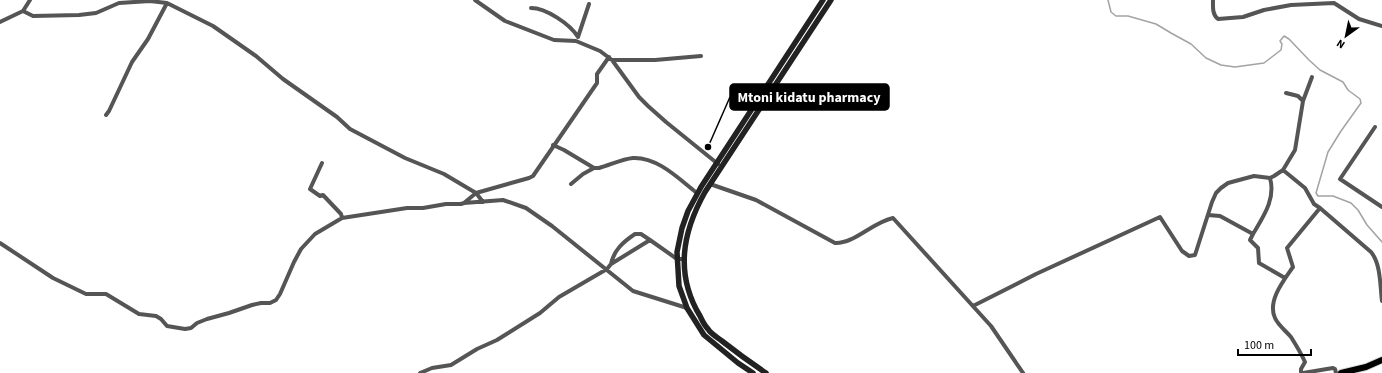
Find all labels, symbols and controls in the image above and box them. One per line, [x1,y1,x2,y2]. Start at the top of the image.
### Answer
north arrow [1326,16,1366,56]
text: N [1334,36,1348,52]
callout: Mtoni kidatu pharmacy [730,84,889,110]
text: Mtoni kidatu pharmacy [737,88,881,108]
scale bar [1238,331,1311,357]
text: 100 m [1244,337,1274,354]

